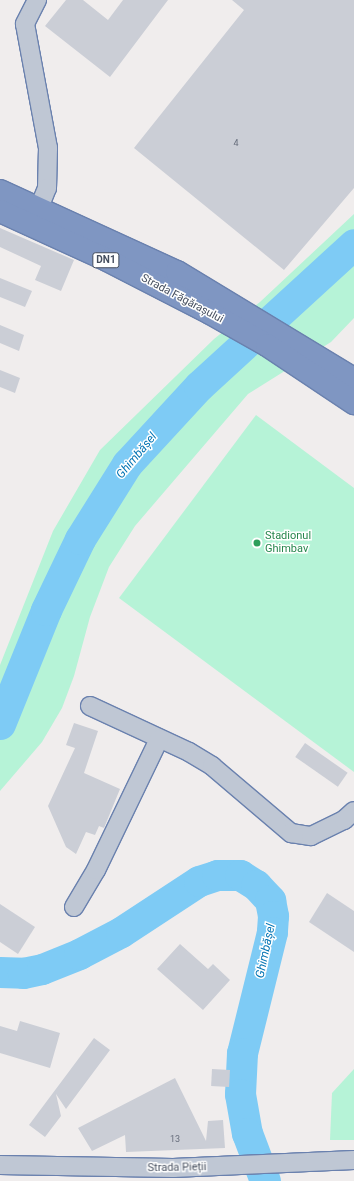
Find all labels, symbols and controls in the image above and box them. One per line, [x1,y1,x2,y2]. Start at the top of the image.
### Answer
house number: 4 [233,138,239,148]
road number: DN1 [92,252,120,268]
street label: Strada Făgărașului [139,272,225,326]
water label: Ghimbășel [114,430,160,482]
place label: Stadionul Ghimbav [265,530,311,556]
marker: Stadionul Ghimbav [252,538,262,548]
water label: Ghimbășel [253,922,279,980]
house number: 13 [170,1134,180,1144]
street label: Strada Pieții [147,1161,207,1175]

